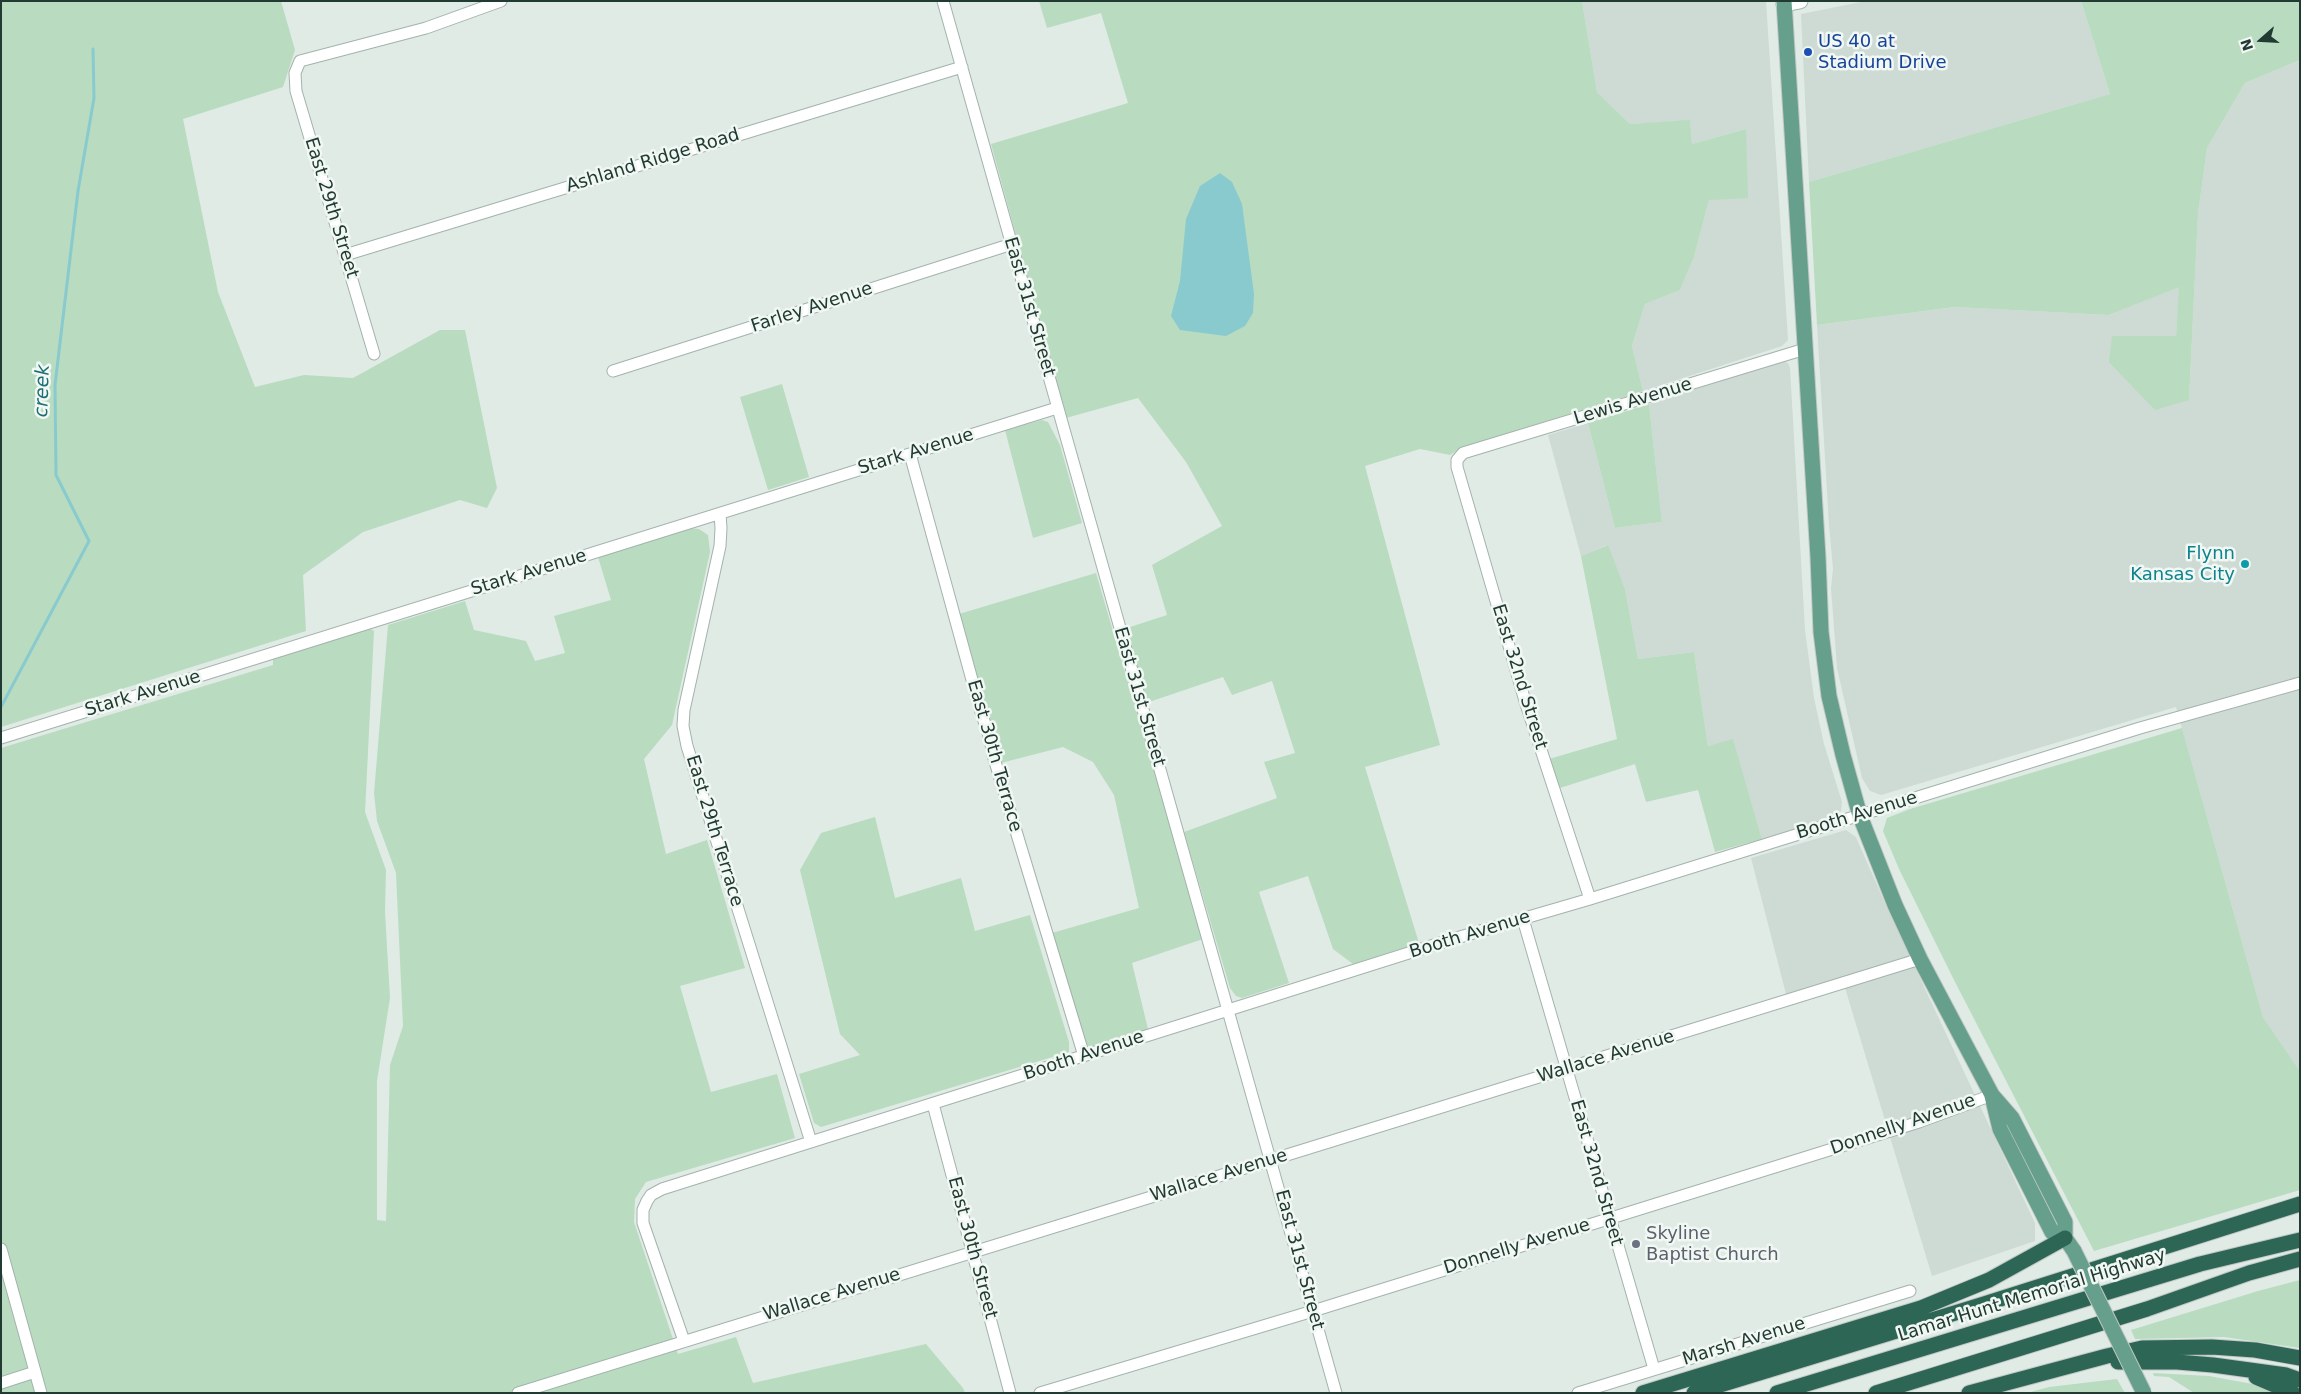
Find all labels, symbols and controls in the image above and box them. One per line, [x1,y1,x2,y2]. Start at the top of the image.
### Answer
north arrow [2236,15,2286,65]
place label: US 40 at Stadium Drive [1818,31,1947,74]
text: N [2237,37,2256,53]
marker: US 40 at Stadium Drive [1802,46,1814,58]
street label: Ashland Ridge Road [564,124,742,198]
street label: East 29th Street [299,135,363,281]
street label: East 31st Street [999,235,1059,379]
street label: Farley Avenue [749,278,875,338]
water label: creek [31,364,55,418]
street label: Lewis Avenue [1571,374,1695,430]
street label: Stark Avenue [855,424,977,480]
place label: Flynn Kansas City [2130,543,2235,586]
street label: Stark Avenue [468,545,590,601]
marker: Flynn Kansas City [2239,558,2251,570]
street label: East 32nd Street [1487,602,1551,752]
street label: East 31st Street [1109,625,1169,769]
street label: Stark Avenue [82,666,204,722]
street label: East 30th Terrace [962,677,1026,835]
street label: East 29th Terrace [681,753,747,909]
street label: Booth Avenue [1794,787,1920,845]
street label: Booth Avenue [1407,906,1533,964]
street label: Booth Avenue [1021,1026,1147,1086]
street label: Wallace Avenue [1535,1026,1677,1088]
street label: Donnelly Avenue [1828,1090,1978,1160]
street label: East 32nd Street [1565,1098,1627,1248]
street label: Wallace Avenue [1148,1145,1290,1207]
street label: East 30th Street [943,1175,1001,1321]
street label: East 31st Street [1270,1188,1328,1332]
street label: Donnelly Avenue [1441,1214,1593,1280]
place label: Skyline Baptist Church [1646,1223,1779,1266]
marker: Skyline Baptist Church [1630,1238,1642,1250]
street label: Lamar Hunt Memorial Highway [1895,1245,2169,1347]
street label: Wallace Avenue [761,1264,903,1326]
street label: Marsh Avenue [1680,1313,1808,1371]

